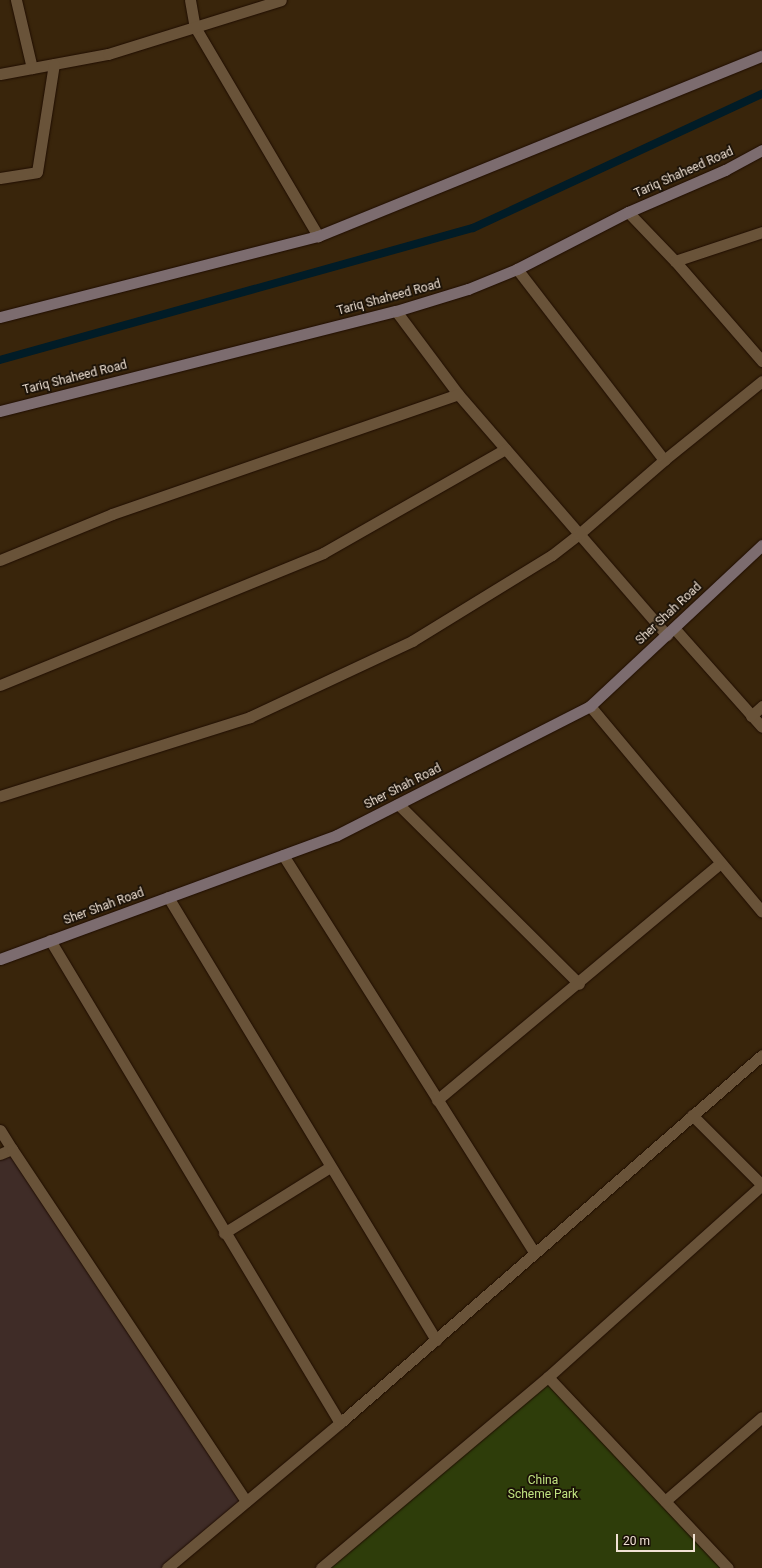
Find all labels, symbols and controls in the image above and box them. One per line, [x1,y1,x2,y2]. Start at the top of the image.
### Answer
street label: Tariq Shaheed Road [632,145,736,201]
street label: Tariq Shaheed Road [336,277,442,319]
street label: Tariq Shaheed Road [22,358,128,398]
street label: Sher Shah Road [633,580,705,648]
street label: Sher Shah Road [362,761,444,813]
street label: Sher Shah Road [62,886,146,928]
park label: China Scheme Park [508,1474,578,1502]
scale bar [618,1526,697,1552]
text: 20 m [623,1534,650,1548]

